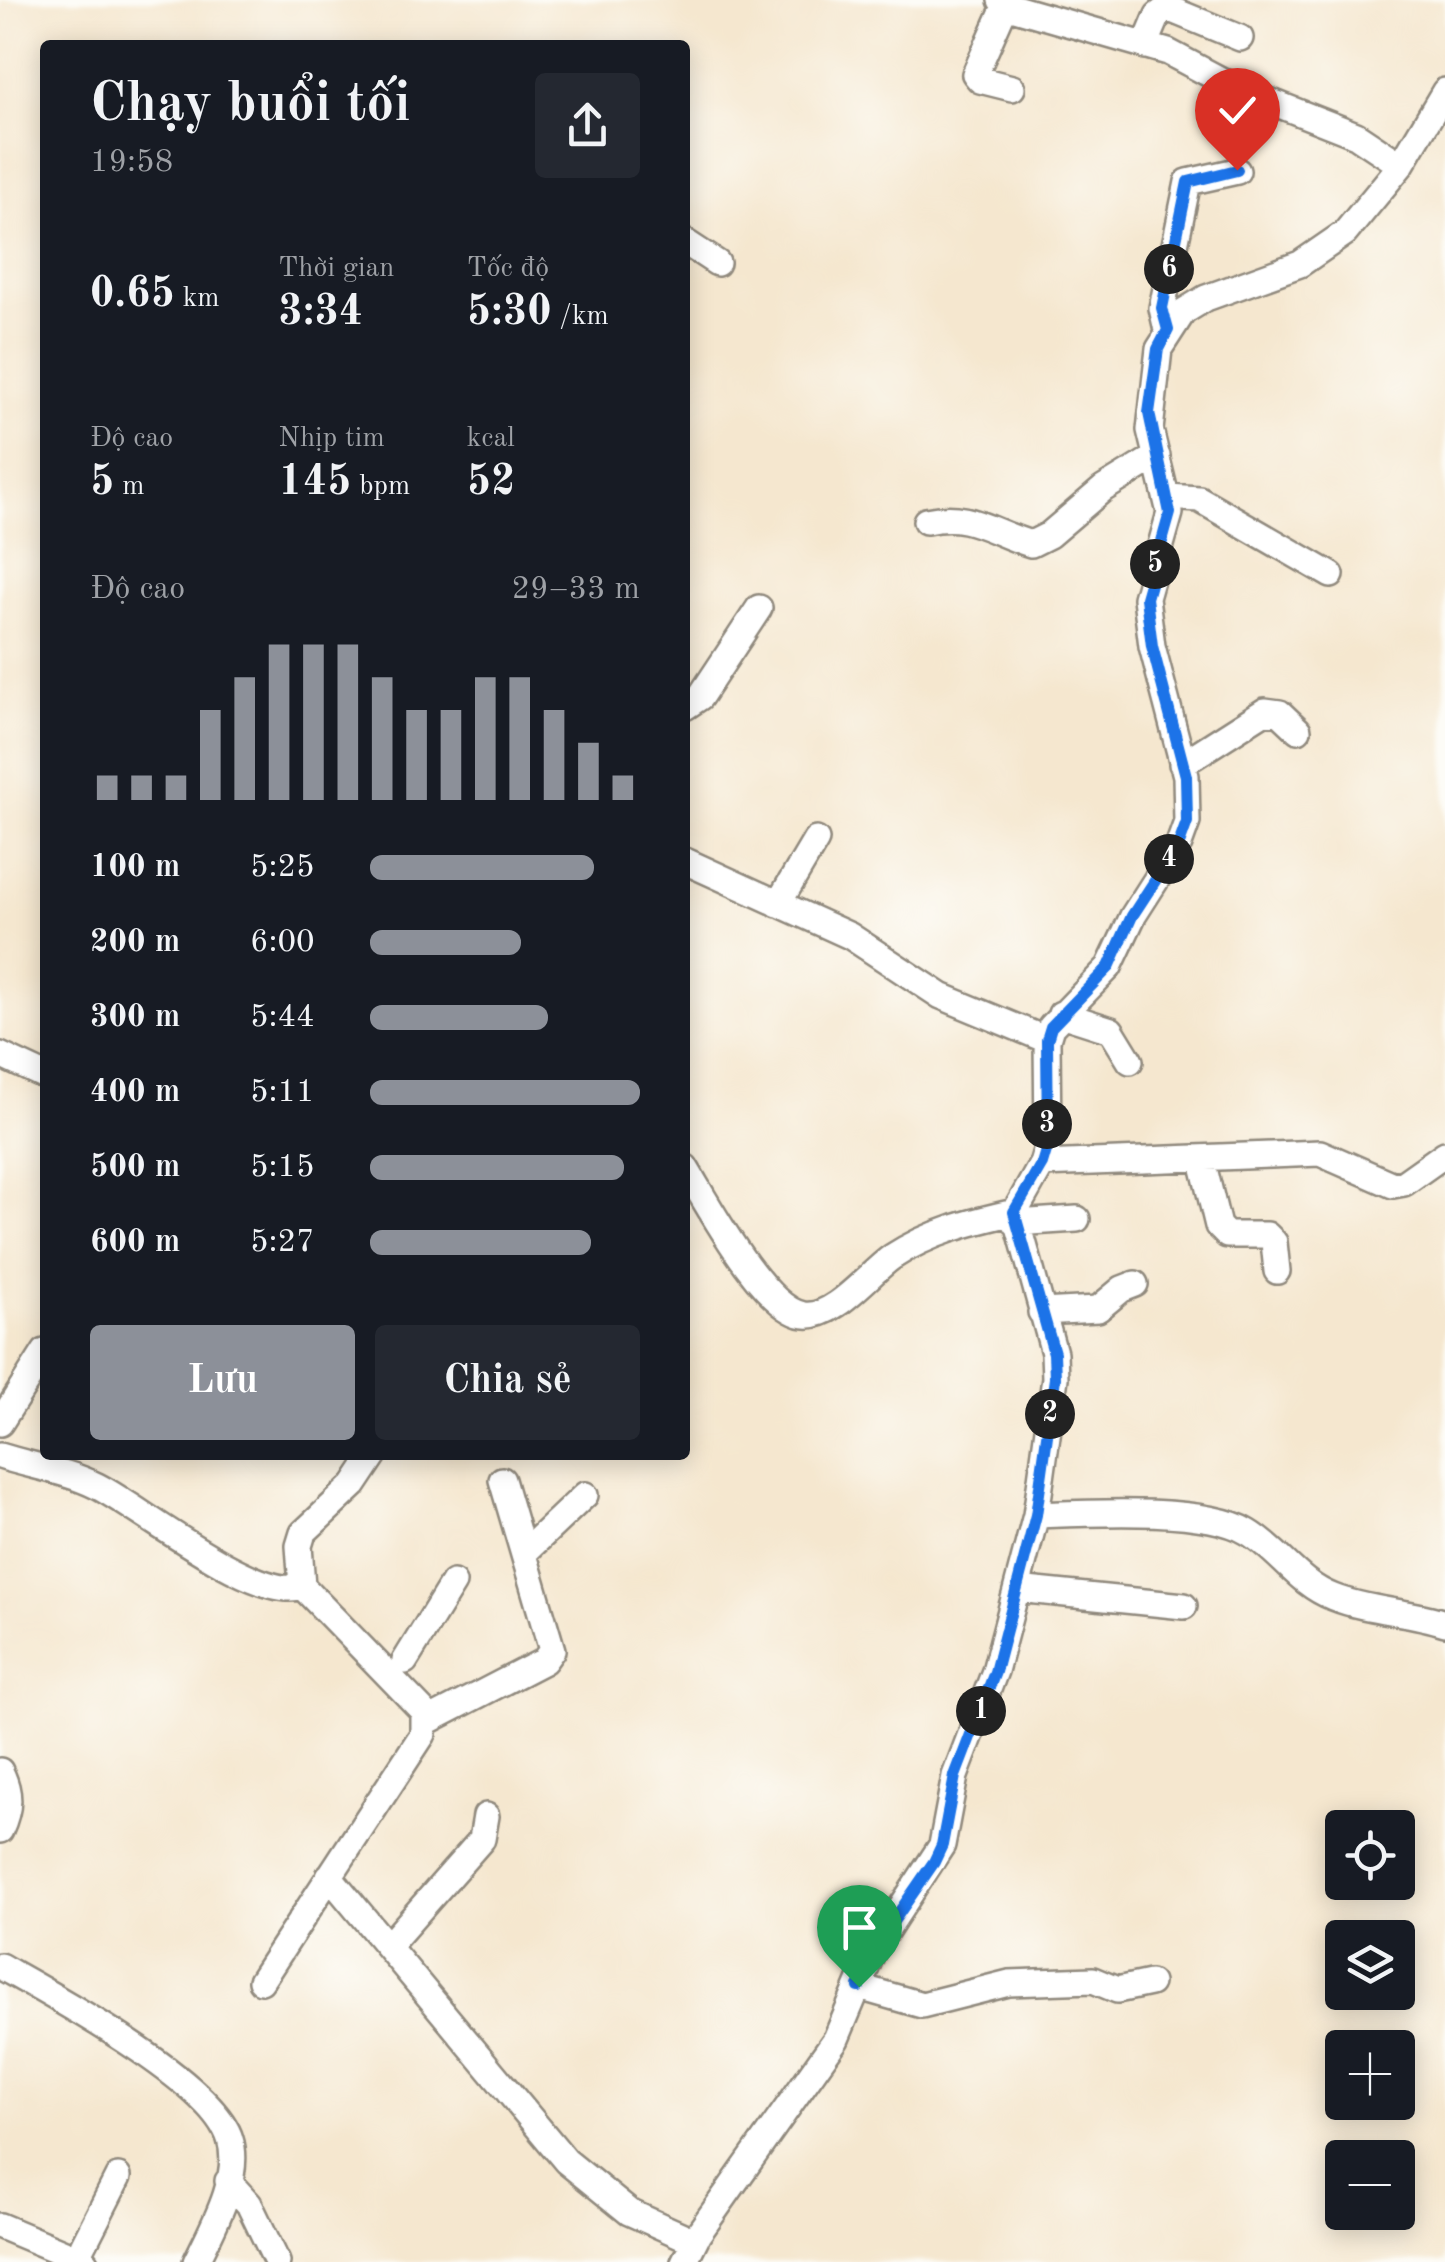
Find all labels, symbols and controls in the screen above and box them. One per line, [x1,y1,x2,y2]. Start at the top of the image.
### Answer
pin [1195,68,1280,171]
button: share [535,73,640,178]
text: Chạy buổi tối [90,78,410,133]
icon: check [1210,83,1265,138]
text: 19:58 [90,147,173,179]
pin: 6 [1144,244,1194,294]
text: Thời gian [278,255,394,283]
text: Tốc độ [467,255,549,283]
text: 6 [1161,255,1177,283]
text: 0.65 [90,274,175,316]
text: km [175,285,219,313]
text: 3:34 [278,292,363,334]
text: 5:30 [467,292,552,334]
text: /km [552,303,609,331]
text: Độ cao [90,425,173,453]
text: Nhịp tim [278,425,385,453]
text: kcal [467,425,515,453]
text: 5 [90,462,114,504]
text: 145 [278,462,351,504]
text: 52 [467,462,515,504]
text: m [114,473,144,501]
text: bpm [351,473,410,501]
pin: 5 [1130,539,1180,589]
text: 5 [1147,550,1163,578]
text: Độ cao [90,574,185,606]
text: 29–33 m [512,574,640,606]
pin: 4 [1144,834,1194,884]
text: 4 [1161,845,1177,873]
text: 100 m [90,852,180,884]
text: 5:25 [250,852,315,884]
text: 200 m [90,927,180,959]
text: 6:00 [250,927,315,959]
text: 300 m [90,1002,180,1034]
text: 5:44 [250,1002,315,1034]
text: 400 m [90,1077,180,1109]
text: 5:11 [250,1077,315,1109]
pin: 3 [1022,1099,1072,1149]
text: 3 [1039,1110,1055,1138]
text: 500 m [90,1152,180,1184]
text: 5:15 [250,1152,315,1184]
text: 600 m [90,1227,180,1259]
text: 5:27 [250,1227,315,1259]
button: Lưu [90,1325,355,1440]
button: Chia sẻ [375,1325,640,1440]
pin: 2 [1025,1389,1075,1439]
text: 2 [1042,1400,1058,1428]
pin: 1 [956,1686,1006,1736]
text: 1 [973,1697,989,1725]
map controls [1325,1810,1415,2230]
button: locate [1325,1810,1415,1900]
pin [817,1885,902,1988]
icon: arrive [832,1900,887,1955]
button: layers [1325,1920,1415,2010]
button: + [1325,2030,1415,2120]
button: − [1325,2140,1415,2230]

